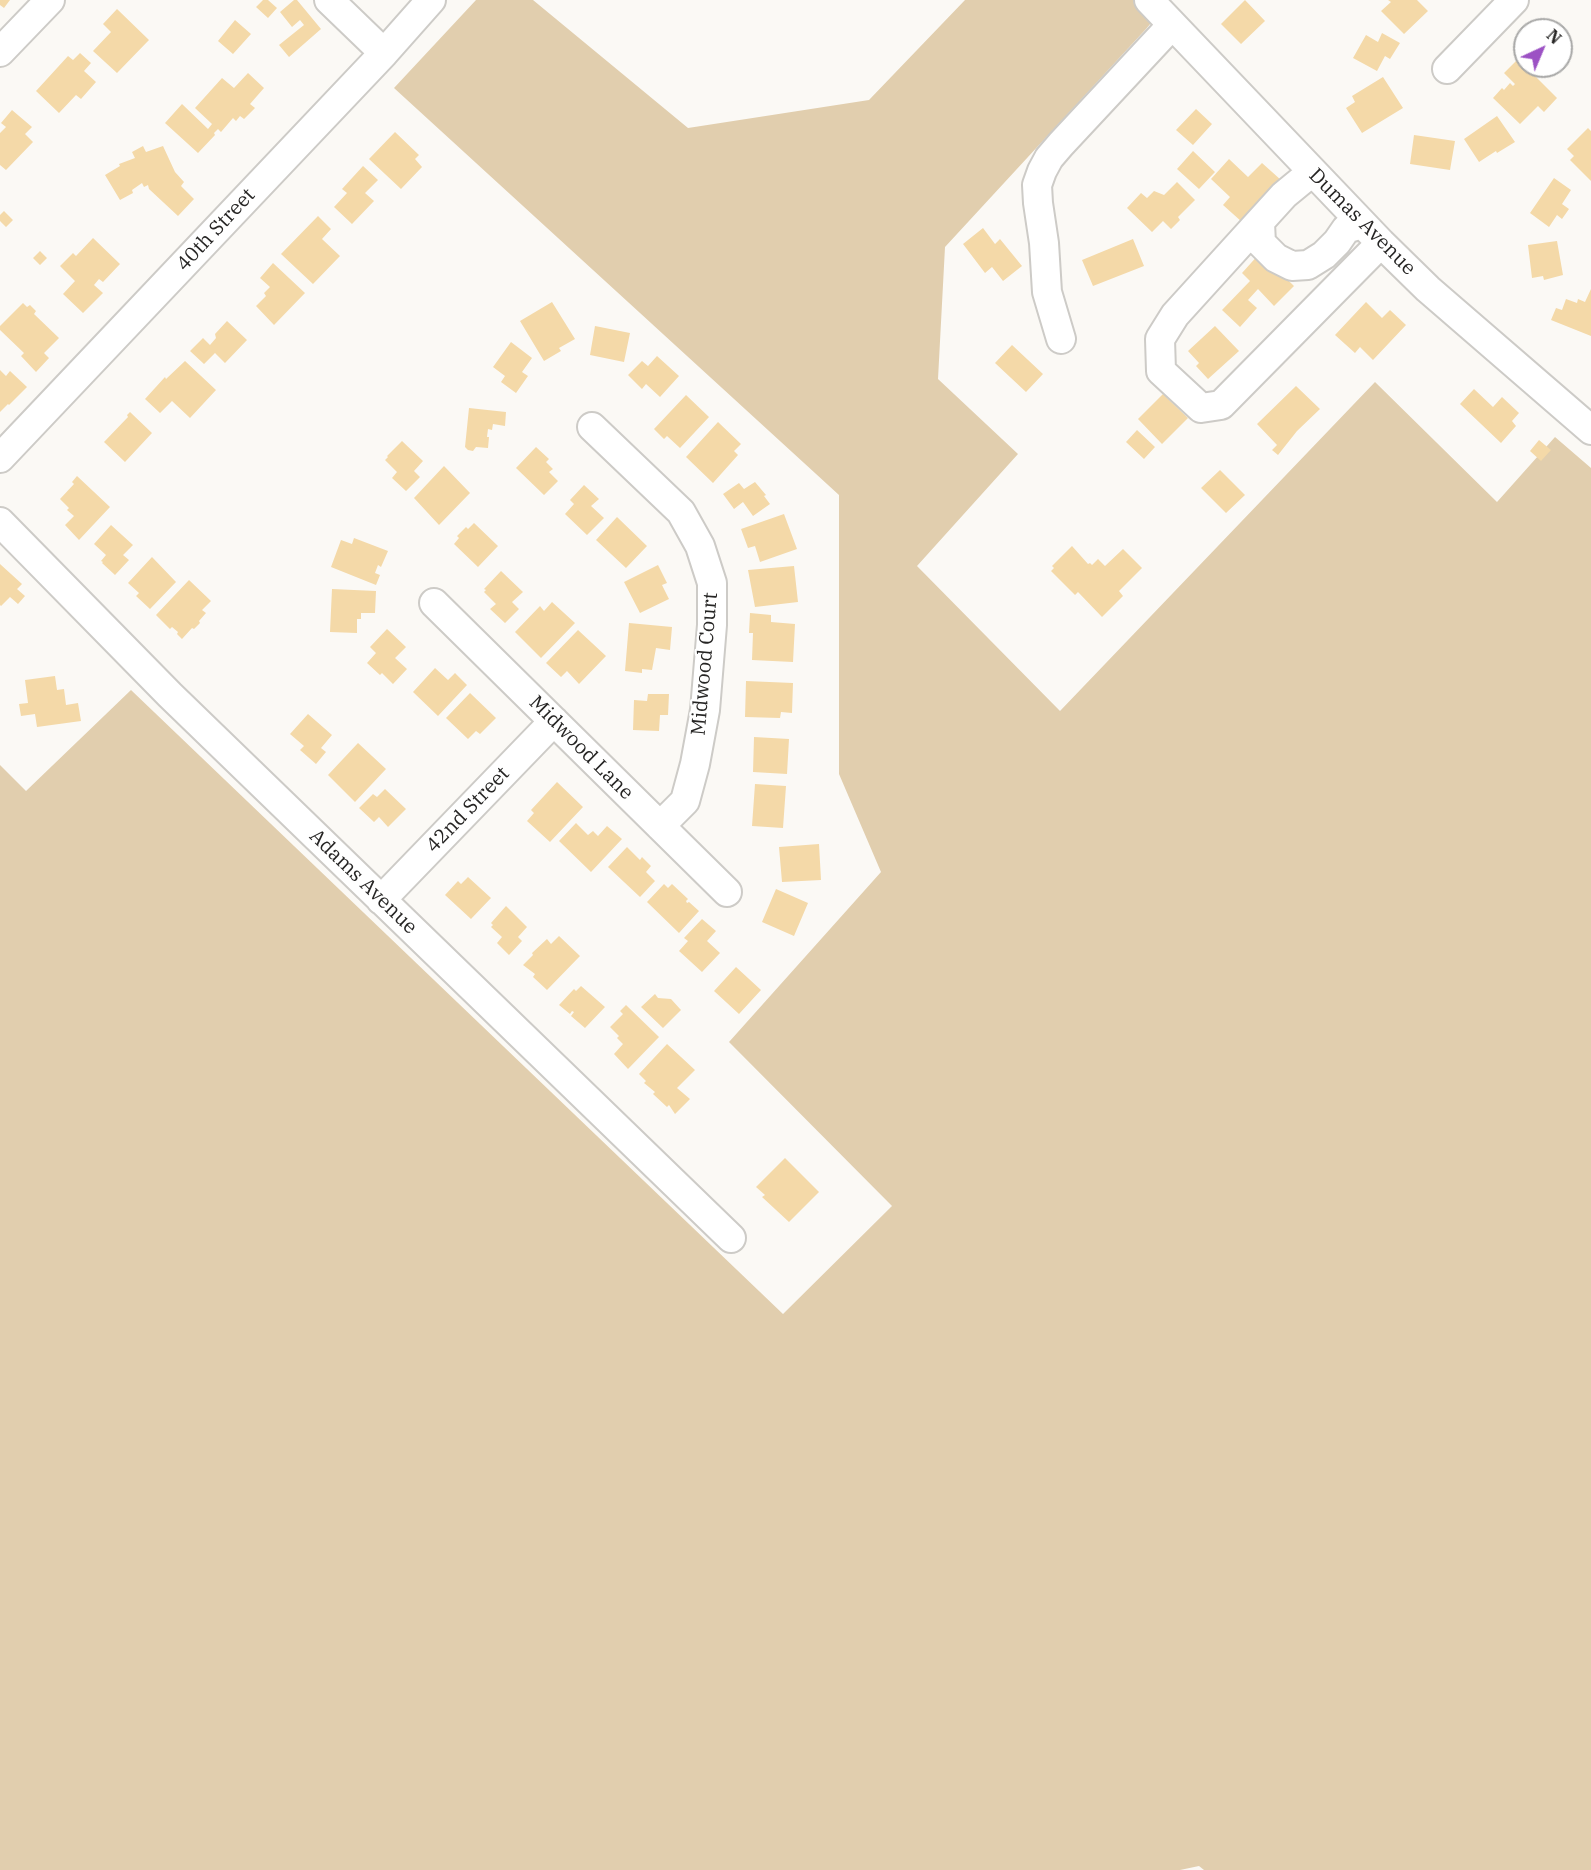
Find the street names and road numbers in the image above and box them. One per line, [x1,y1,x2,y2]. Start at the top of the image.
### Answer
street label: Dumas Avenue [1304,164,1420,280]
street label: 40th Street [172,184,260,276]
street label: Midwood Court [687,591,723,737]
street label: Midwood Lane [524,691,638,805]
street label: 42nd Street [421,762,515,858]
street label: Adams Avenue [304,825,422,939]

